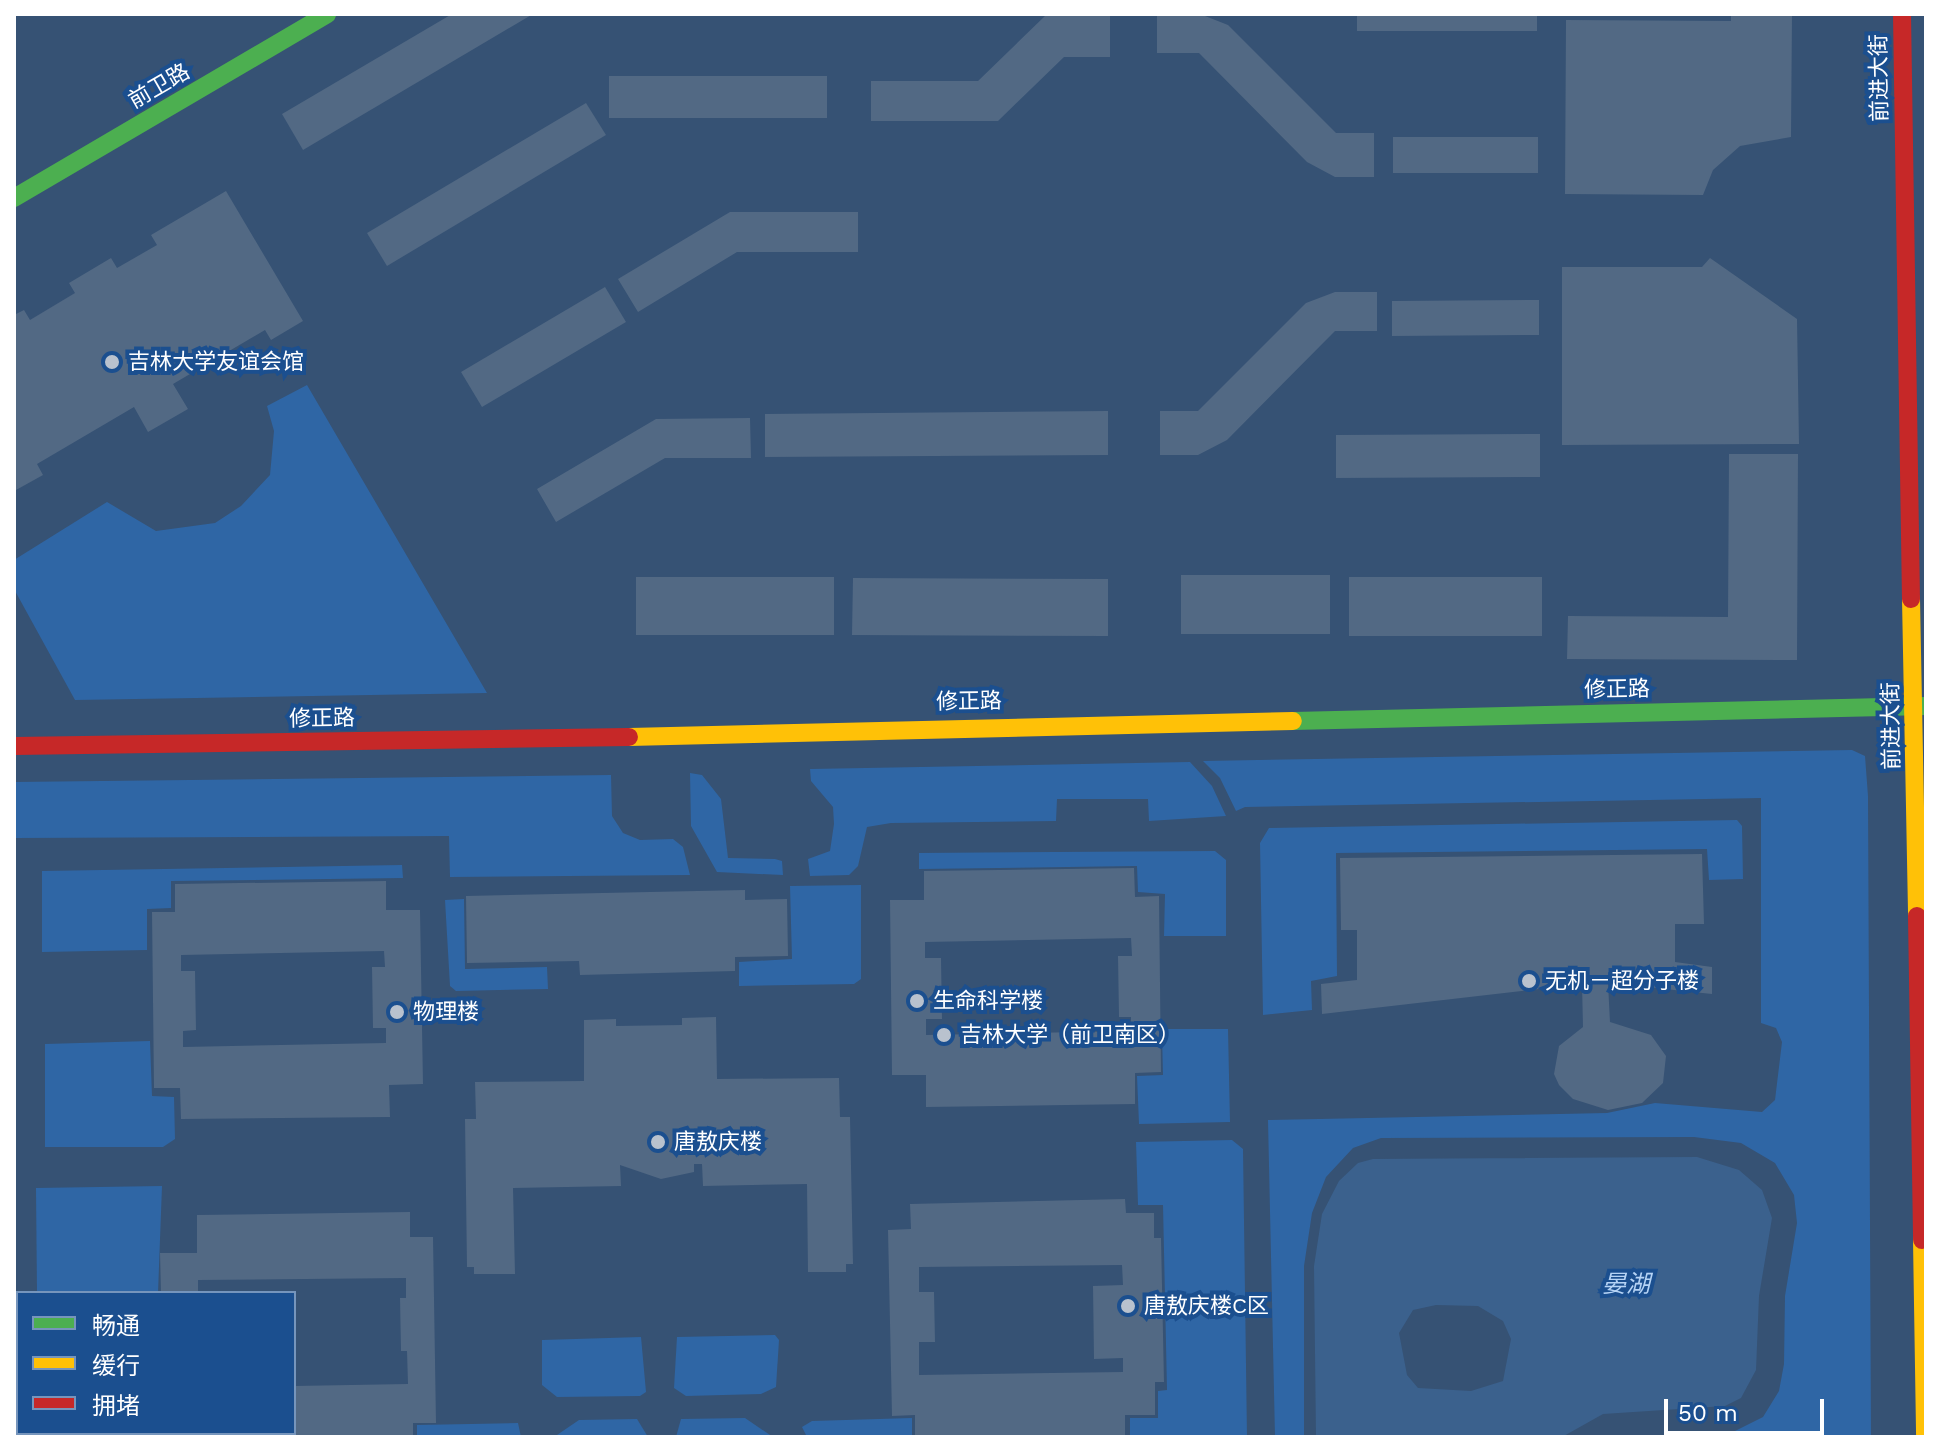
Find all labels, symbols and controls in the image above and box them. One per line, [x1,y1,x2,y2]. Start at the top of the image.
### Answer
street label: 前进大街 [1865,34,1893,122]
street label: 前卫路 [124,58,194,114]
place label: 吉林大学友谊会馆 [128,349,304,375]
marker: 吉林大学友谊会馆 [103,353,121,371]
street label: 修正路 [1584,675,1650,703]
street label: 前进大街 [1877,682,1905,770]
street label: 修正路 [936,687,1002,715]
street label: 修正路 [289,704,355,732]
place label: 无机－超分子楼 [1545,968,1699,994]
marker: 无机－超分子楼 [1520,972,1538,990]
place label: 生命科学楼 [933,988,1043,1014]
marker: 生命科学楼 [908,992,926,1010]
place label: 物理楼 [413,999,479,1025]
marker: 物理楼 [388,1003,406,1021]
place label: 吉林大学（前卫南区） [960,1022,1180,1048]
marker: 吉林大学（前卫南区） [935,1026,953,1044]
place label: 唐敖庆楼 [674,1129,762,1155]
marker: 唐敖庆楼 [649,1133,667,1151]
water label: 晏湖 [1602,1271,1650,1299]
legend [16,1291,296,1435]
place label: 唐敖庆楼C区 [1144,1293,1269,1319]
marker: 唐敖庆楼C区 [1119,1297,1137,1315]
text: 畅通 [92,1312,140,1340]
text: 缓行 [92,1352,140,1380]
scale bar [1668,1383,1828,1433]
text: 拥堵 [92,1392,140,1420]
text: 50 m [1678,1399,1738,1427]

